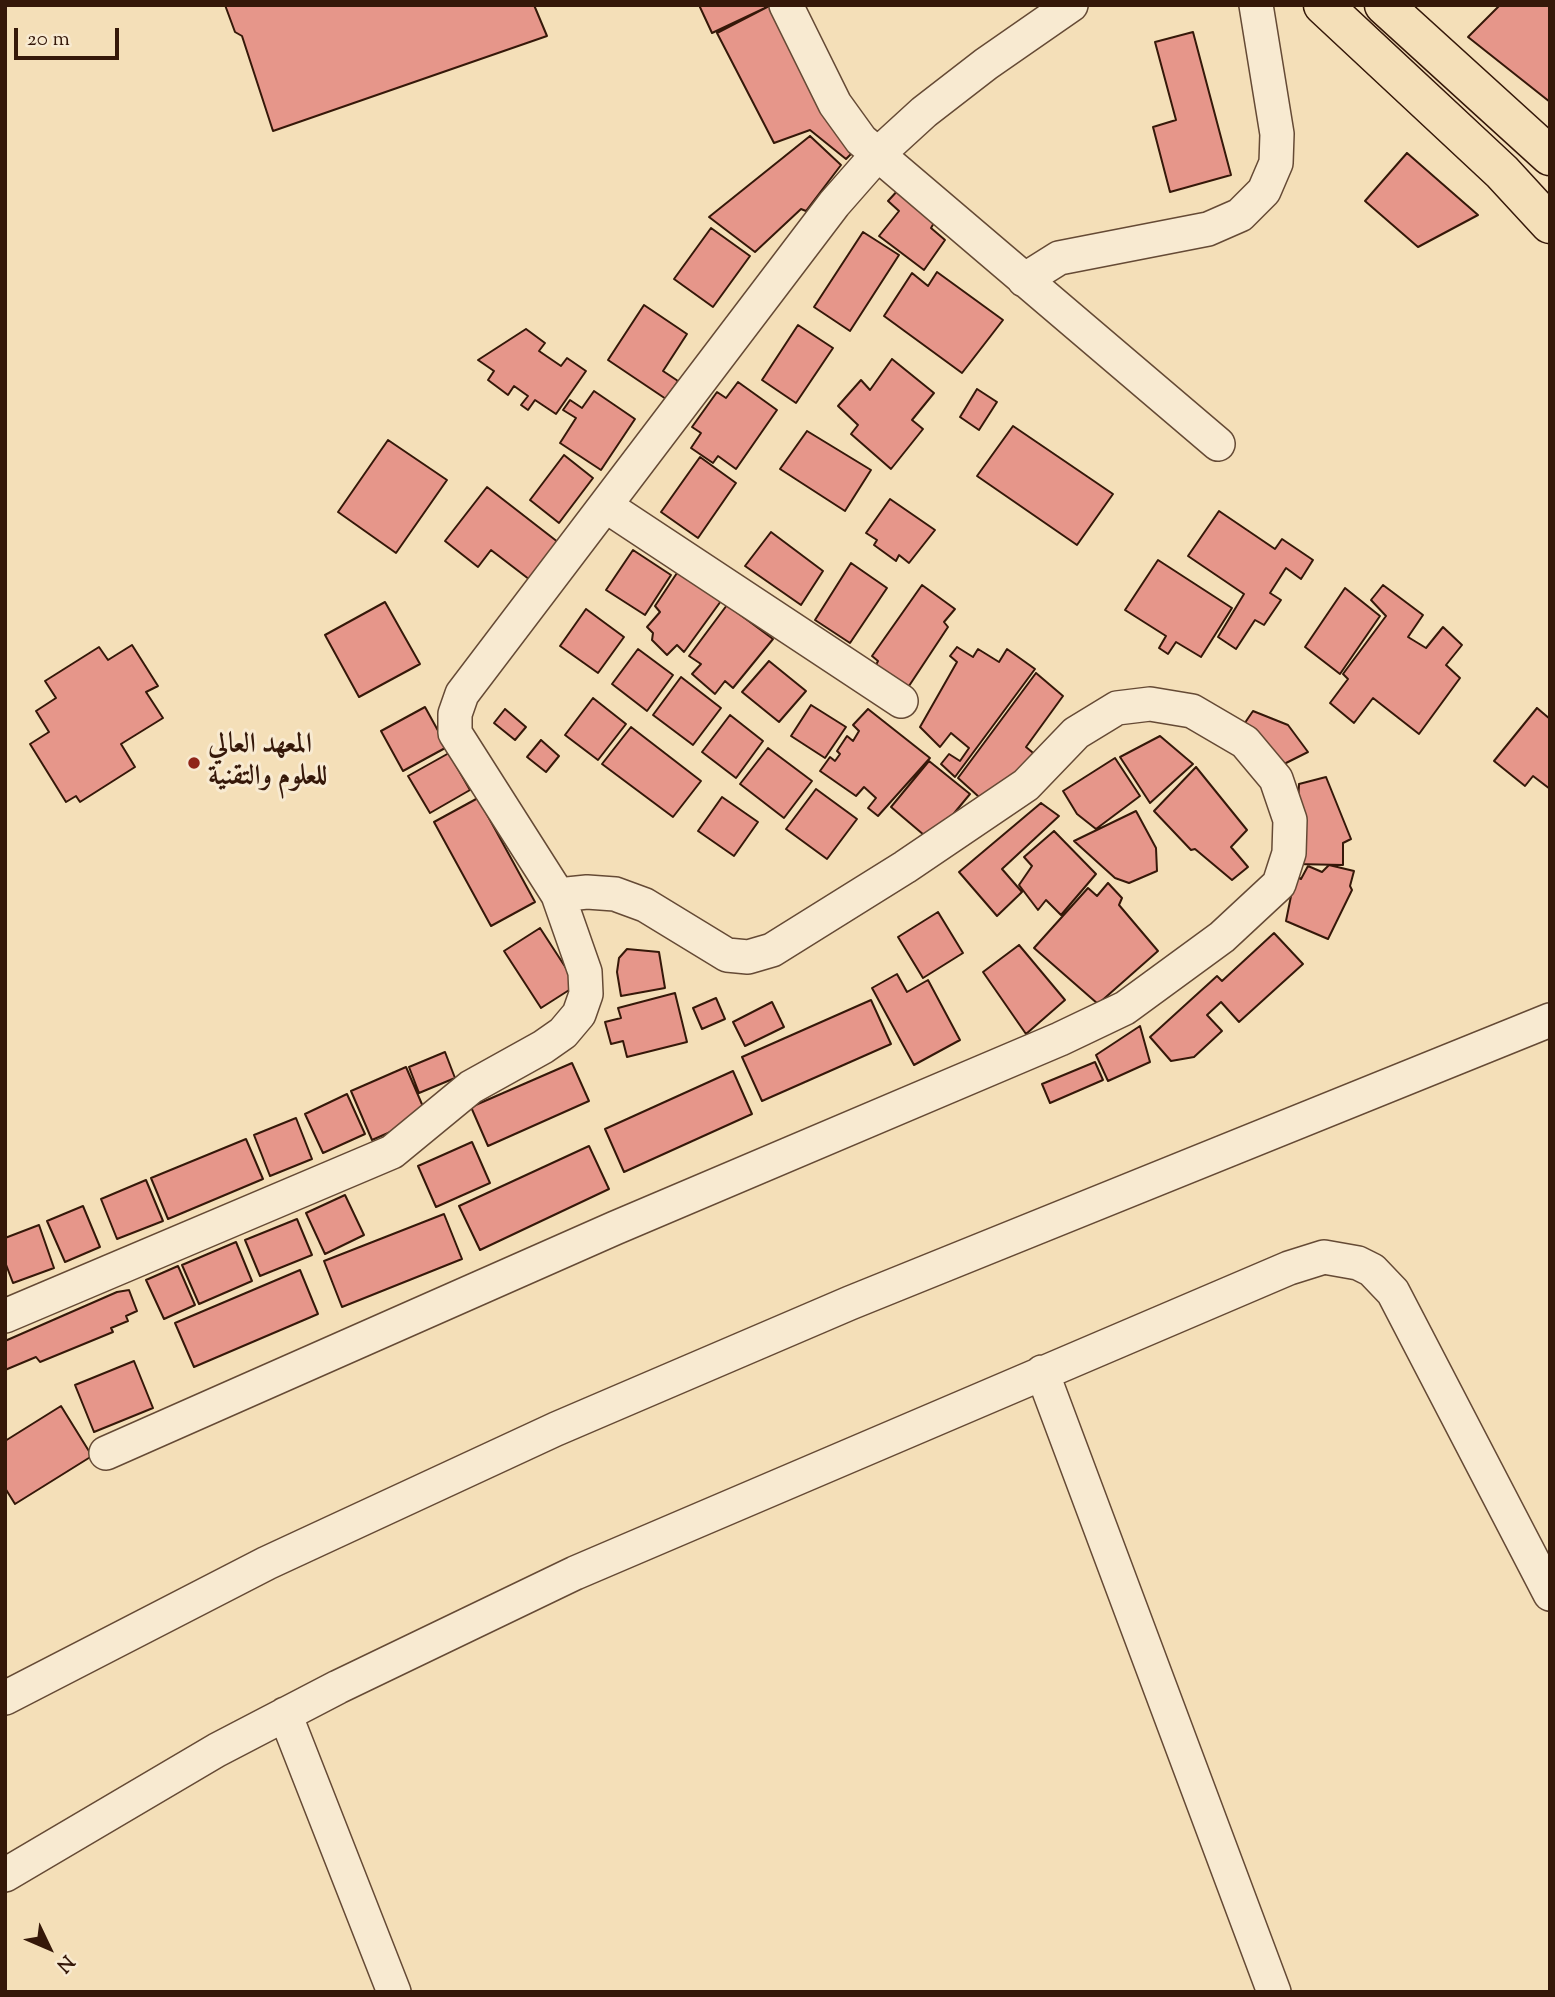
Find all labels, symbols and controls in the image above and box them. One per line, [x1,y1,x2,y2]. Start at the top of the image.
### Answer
scale bar [18,14,122,58]
text: 20 m [27,25,70,55]
place label: المعهد العالي للعلوم والتقنية [208,730,327,796]
marker: المعهد العالي للعلوم والتقنية [186,755,202,771]
north arrow [14,1913,84,1983]
text: N [49,1948,79,1978]

